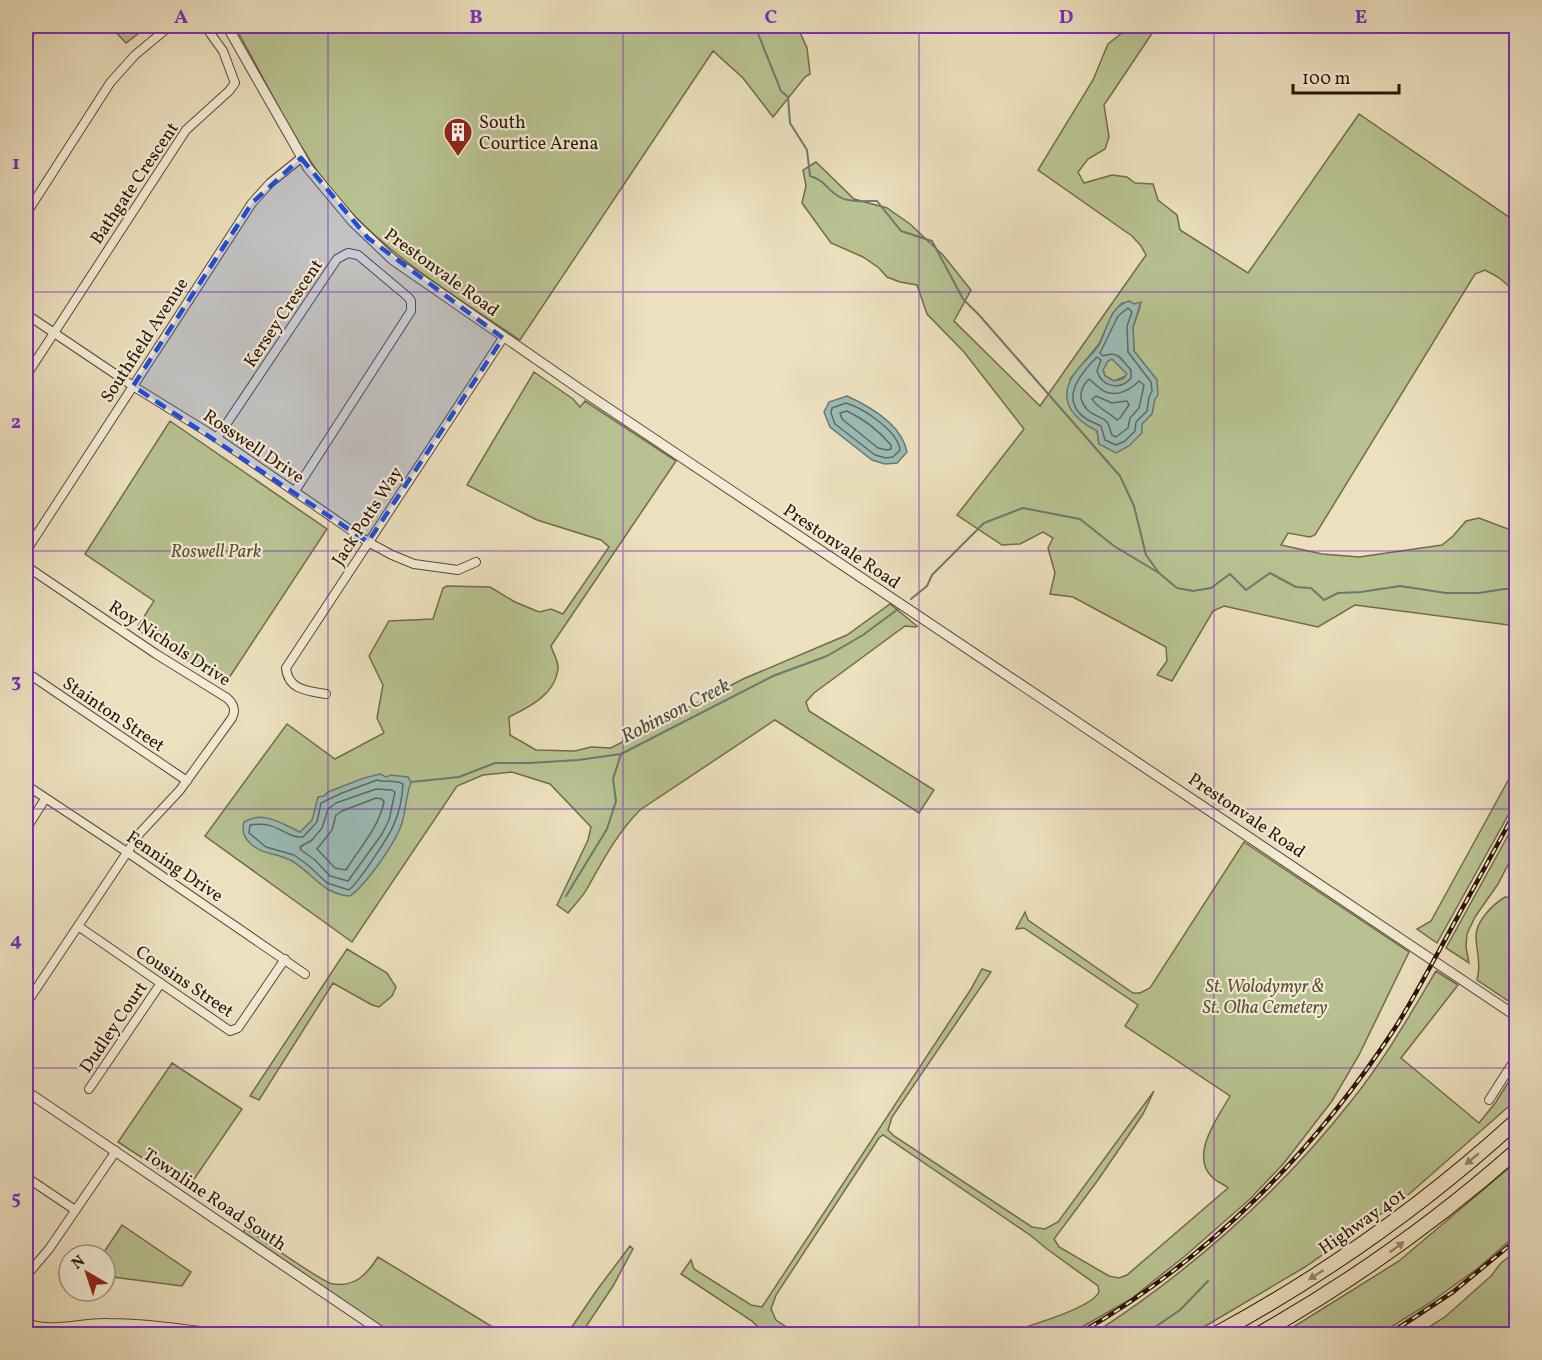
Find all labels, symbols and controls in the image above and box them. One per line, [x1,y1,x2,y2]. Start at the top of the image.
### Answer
text: A [174,4,188,32]
text: B [469,4,483,32]
text: C [765,4,778,32]
text: D [1059,4,1073,32]
text: E [1355,4,1367,32]
scale bar [1293,57,1400,95]
text: 100 m [1302,67,1351,92]
place label: South Courtice Arena [479,111,598,157]
building icon: South Courtice Arena [442,116,474,158]
street label: Bathgate Crescent [85,118,185,250]
text: 1 [12,150,20,178]
street label: Prestonvale Road [379,223,504,323]
street label: Kersey Crescent [239,255,330,373]
street label: Southfield Avenue [95,273,195,408]
street label: Rosswell Drive [198,404,309,490]
text: 2 [11,409,21,437]
street label: Jack Potts Way [327,462,410,571]
street label: Prestonvale Road [778,499,905,596]
park label: Roswell Park [171,540,261,565]
street label: Roy Nichols Drive [103,595,235,693]
text: 3 [11,668,21,696]
street label: Stainton Street [57,672,169,759]
water label: Robinson Creek [616,672,735,751]
street label: Prestonvale Road [1183,768,1310,865]
street label: Fenning Drive [121,826,228,909]
text: 4 [10,927,22,955]
street label: Cousins Street [130,940,238,1024]
park label: St. Wolodymyr & St. Olha Cemetery [1203,975,1327,1021]
street label: Dudley Court [74,977,154,1078]
street label: Townline Road South [138,1143,291,1258]
one-way arrow [1465,1152,1480,1165]
street label: Highway 401 [1314,1183,1412,1262]
text: 5 [11,1185,21,1213]
one-way arrow [1390,1241,1405,1253]
north arrow [57,1243,117,1303]
text: N [67,1250,91,1275]
one-way arrow [1308,1270,1324,1281]

